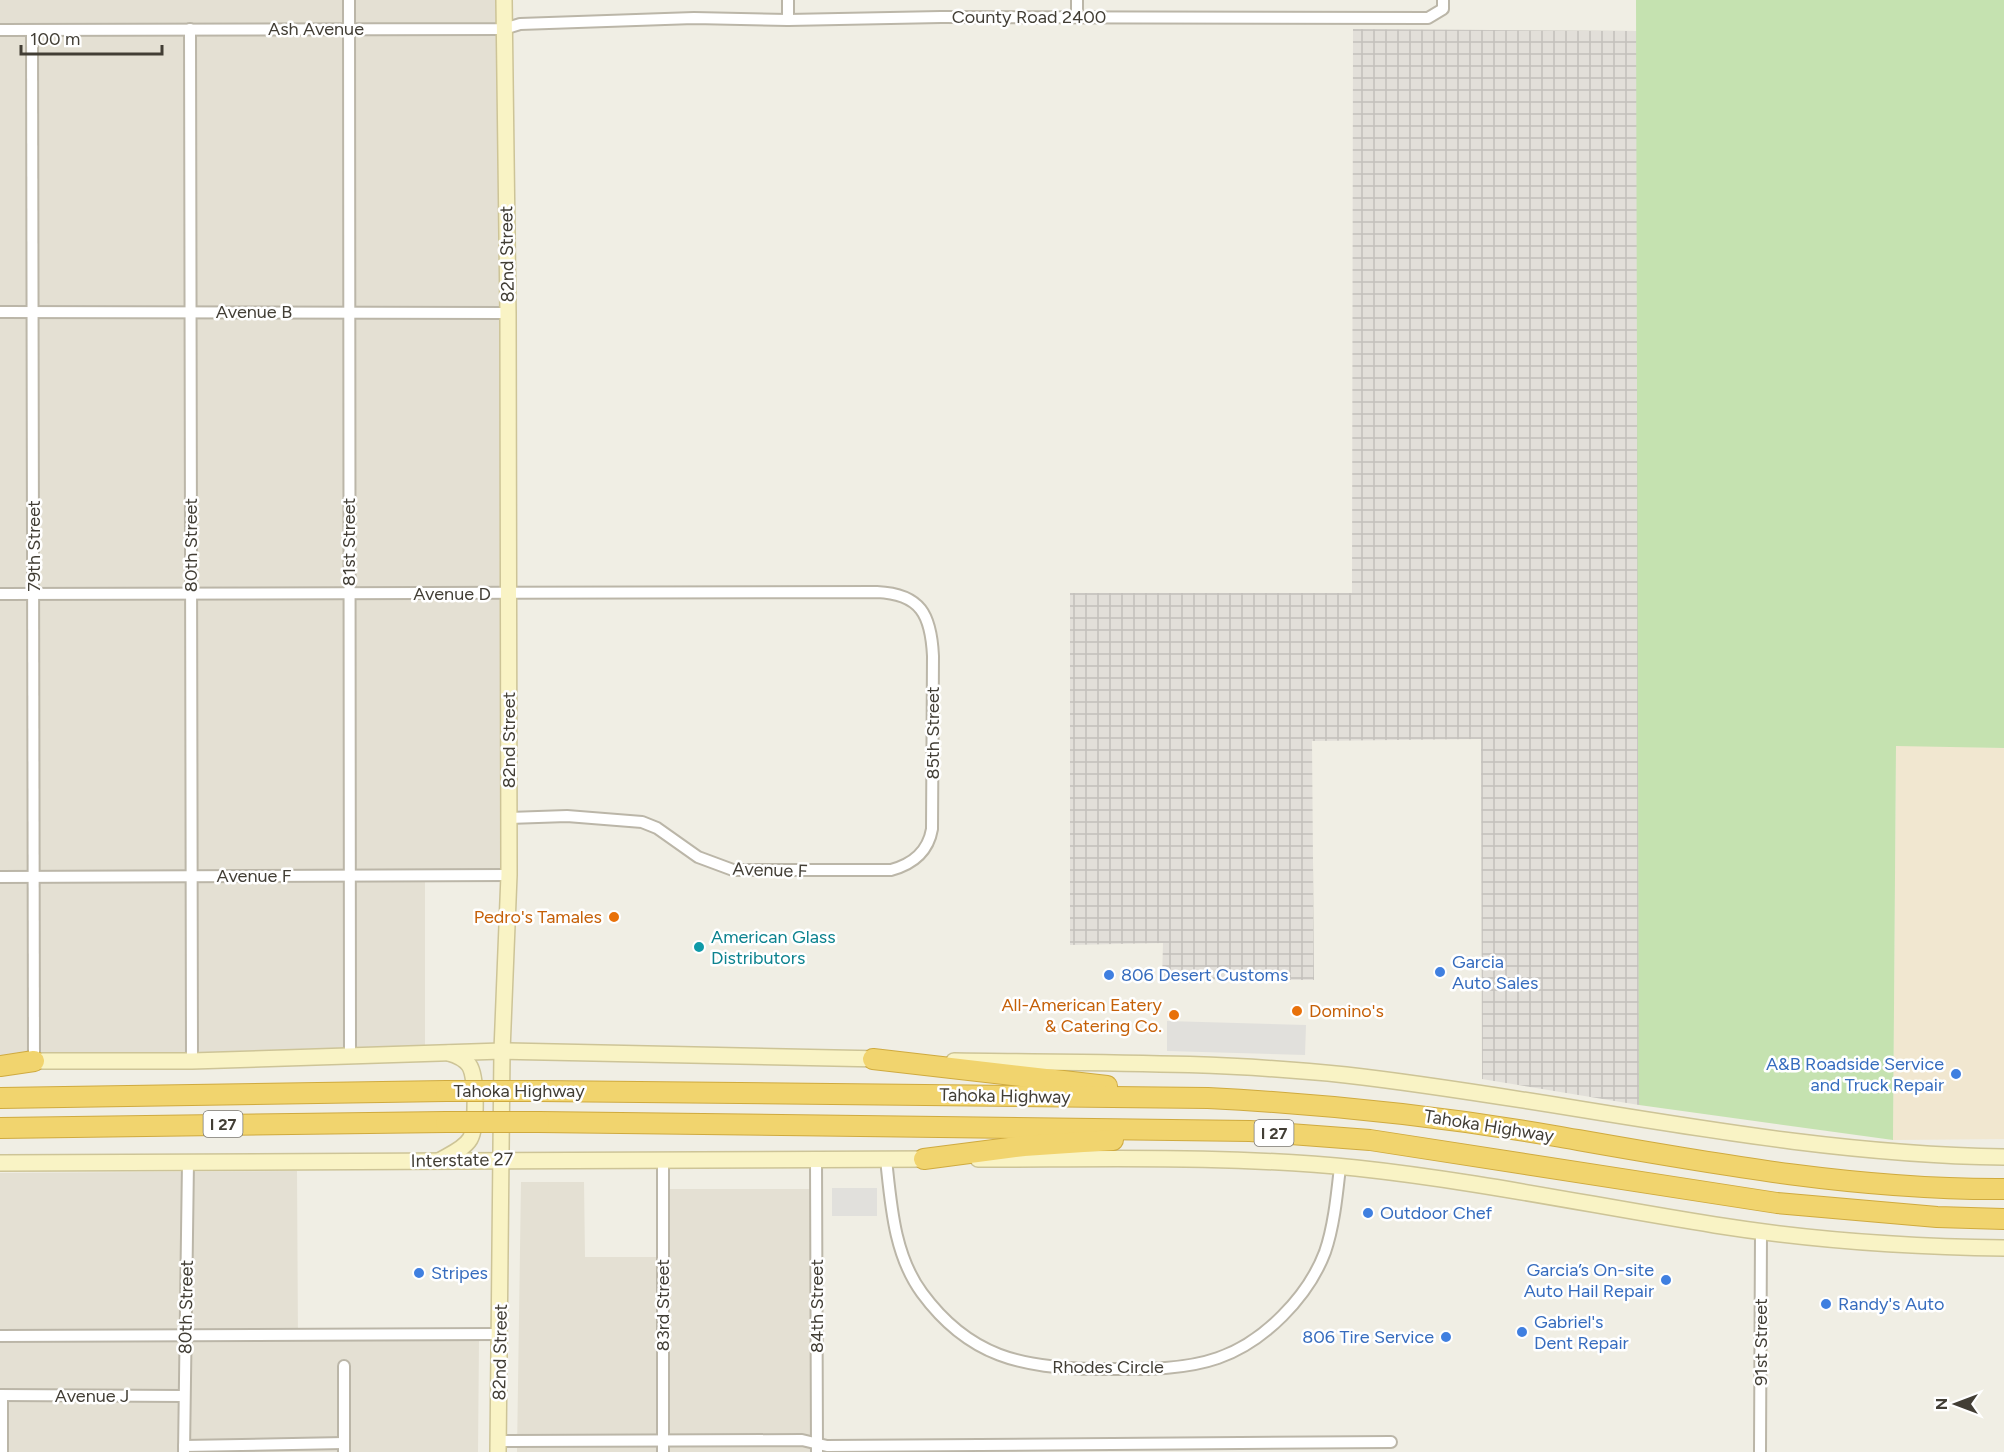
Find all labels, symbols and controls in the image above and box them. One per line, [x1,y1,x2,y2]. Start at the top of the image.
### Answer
street label: County Road 2400 [952,6,1106,28]
scale bar [21,18,162,56]
street label: Ash Avenue [268,18,364,40]
text: 100 m [30,28,80,50]
street label: 82nd Street [495,205,519,302]
street label: Avenue B [216,301,292,323]
street label: 80th Street [180,498,202,592]
street label: 81st Street [338,498,360,586]
street label: 79th Street [23,500,45,592]
street label: Avenue D [413,583,491,605]
street label: 85th Street [922,686,944,780]
street label: 82nd Street [498,692,520,788]
street label: Avenue F [732,858,808,882]
street label: Avenue F [216,865,292,887]
place label: Pedro's Tamales [474,906,602,928]
marker: Pedro's Tamales [607,910,621,924]
place label: American Glass Distributors [711,926,836,969]
marker: American Glass Distributors [692,940,706,954]
place label: Garcia Auto Sales [1452,951,1538,994]
place label: 806 Desert Customs [1121,964,1288,986]
marker: Garcia Auto Sales [1433,965,1447,979]
marker: 806 Desert Customs [1102,968,1116,982]
place label: All-American Eatery & Catering Co. [1001,994,1163,1037]
place label: Domino's [1309,1000,1384,1022]
marker: Domino's [1290,1004,1304,1018]
marker: All-American Eatery & Catering Co. [1167,1008,1181,1022]
place label: A&B Roadside Service and Truck Repair [1766,1053,1944,1096]
marker: A&B Roadside Service and Truck Repair [1949,1067,1963,1081]
street label: Tahoka Highway [453,1080,585,1102]
street label: Tahoka Highway [939,1084,1071,1108]
street label: Tahoka Highway [1422,1105,1556,1147]
road number: I 27 [204,1111,242,1137]
road number: I 27 [1254,1120,1294,1146]
street label: Interstate 27 [410,1148,514,1172]
place label: Outdoor Chef [1380,1202,1493,1224]
marker: Outdoor Chef [1361,1206,1375,1220]
street label: 80th Street [174,1259,198,1354]
street label: 83rd Street [652,1259,674,1351]
street label: 84th Street [806,1259,828,1353]
place label: Garcia’s On-site Auto Hail Repair [1524,1259,1654,1302]
place label: Stripes [431,1262,488,1284]
marker: Stripes [412,1266,426,1280]
marker: Garcia’s On-site Auto Hail Repair [1659,1273,1673,1287]
place label: Randy's Auto [1838,1293,1944,1315]
marker: Randy's Auto [1819,1297,1833,1311]
street label: 91st Street [1750,1298,1772,1386]
street label: 82nd Street [488,1303,512,1400]
place label: Gabriel's Dent Repair [1534,1311,1629,1354]
marker: Gabriel's Dent Repair [1515,1325,1529,1339]
place label: 806 Tire Service [1302,1326,1434,1348]
marker: 806 Tire Service [1439,1330,1453,1344]
street label: Rhodes Circle [1052,1356,1164,1378]
north arrow [1926,1374,1986,1434]
street label: Avenue J [55,1385,129,1407]
text: N [1932,1398,1951,1410]

